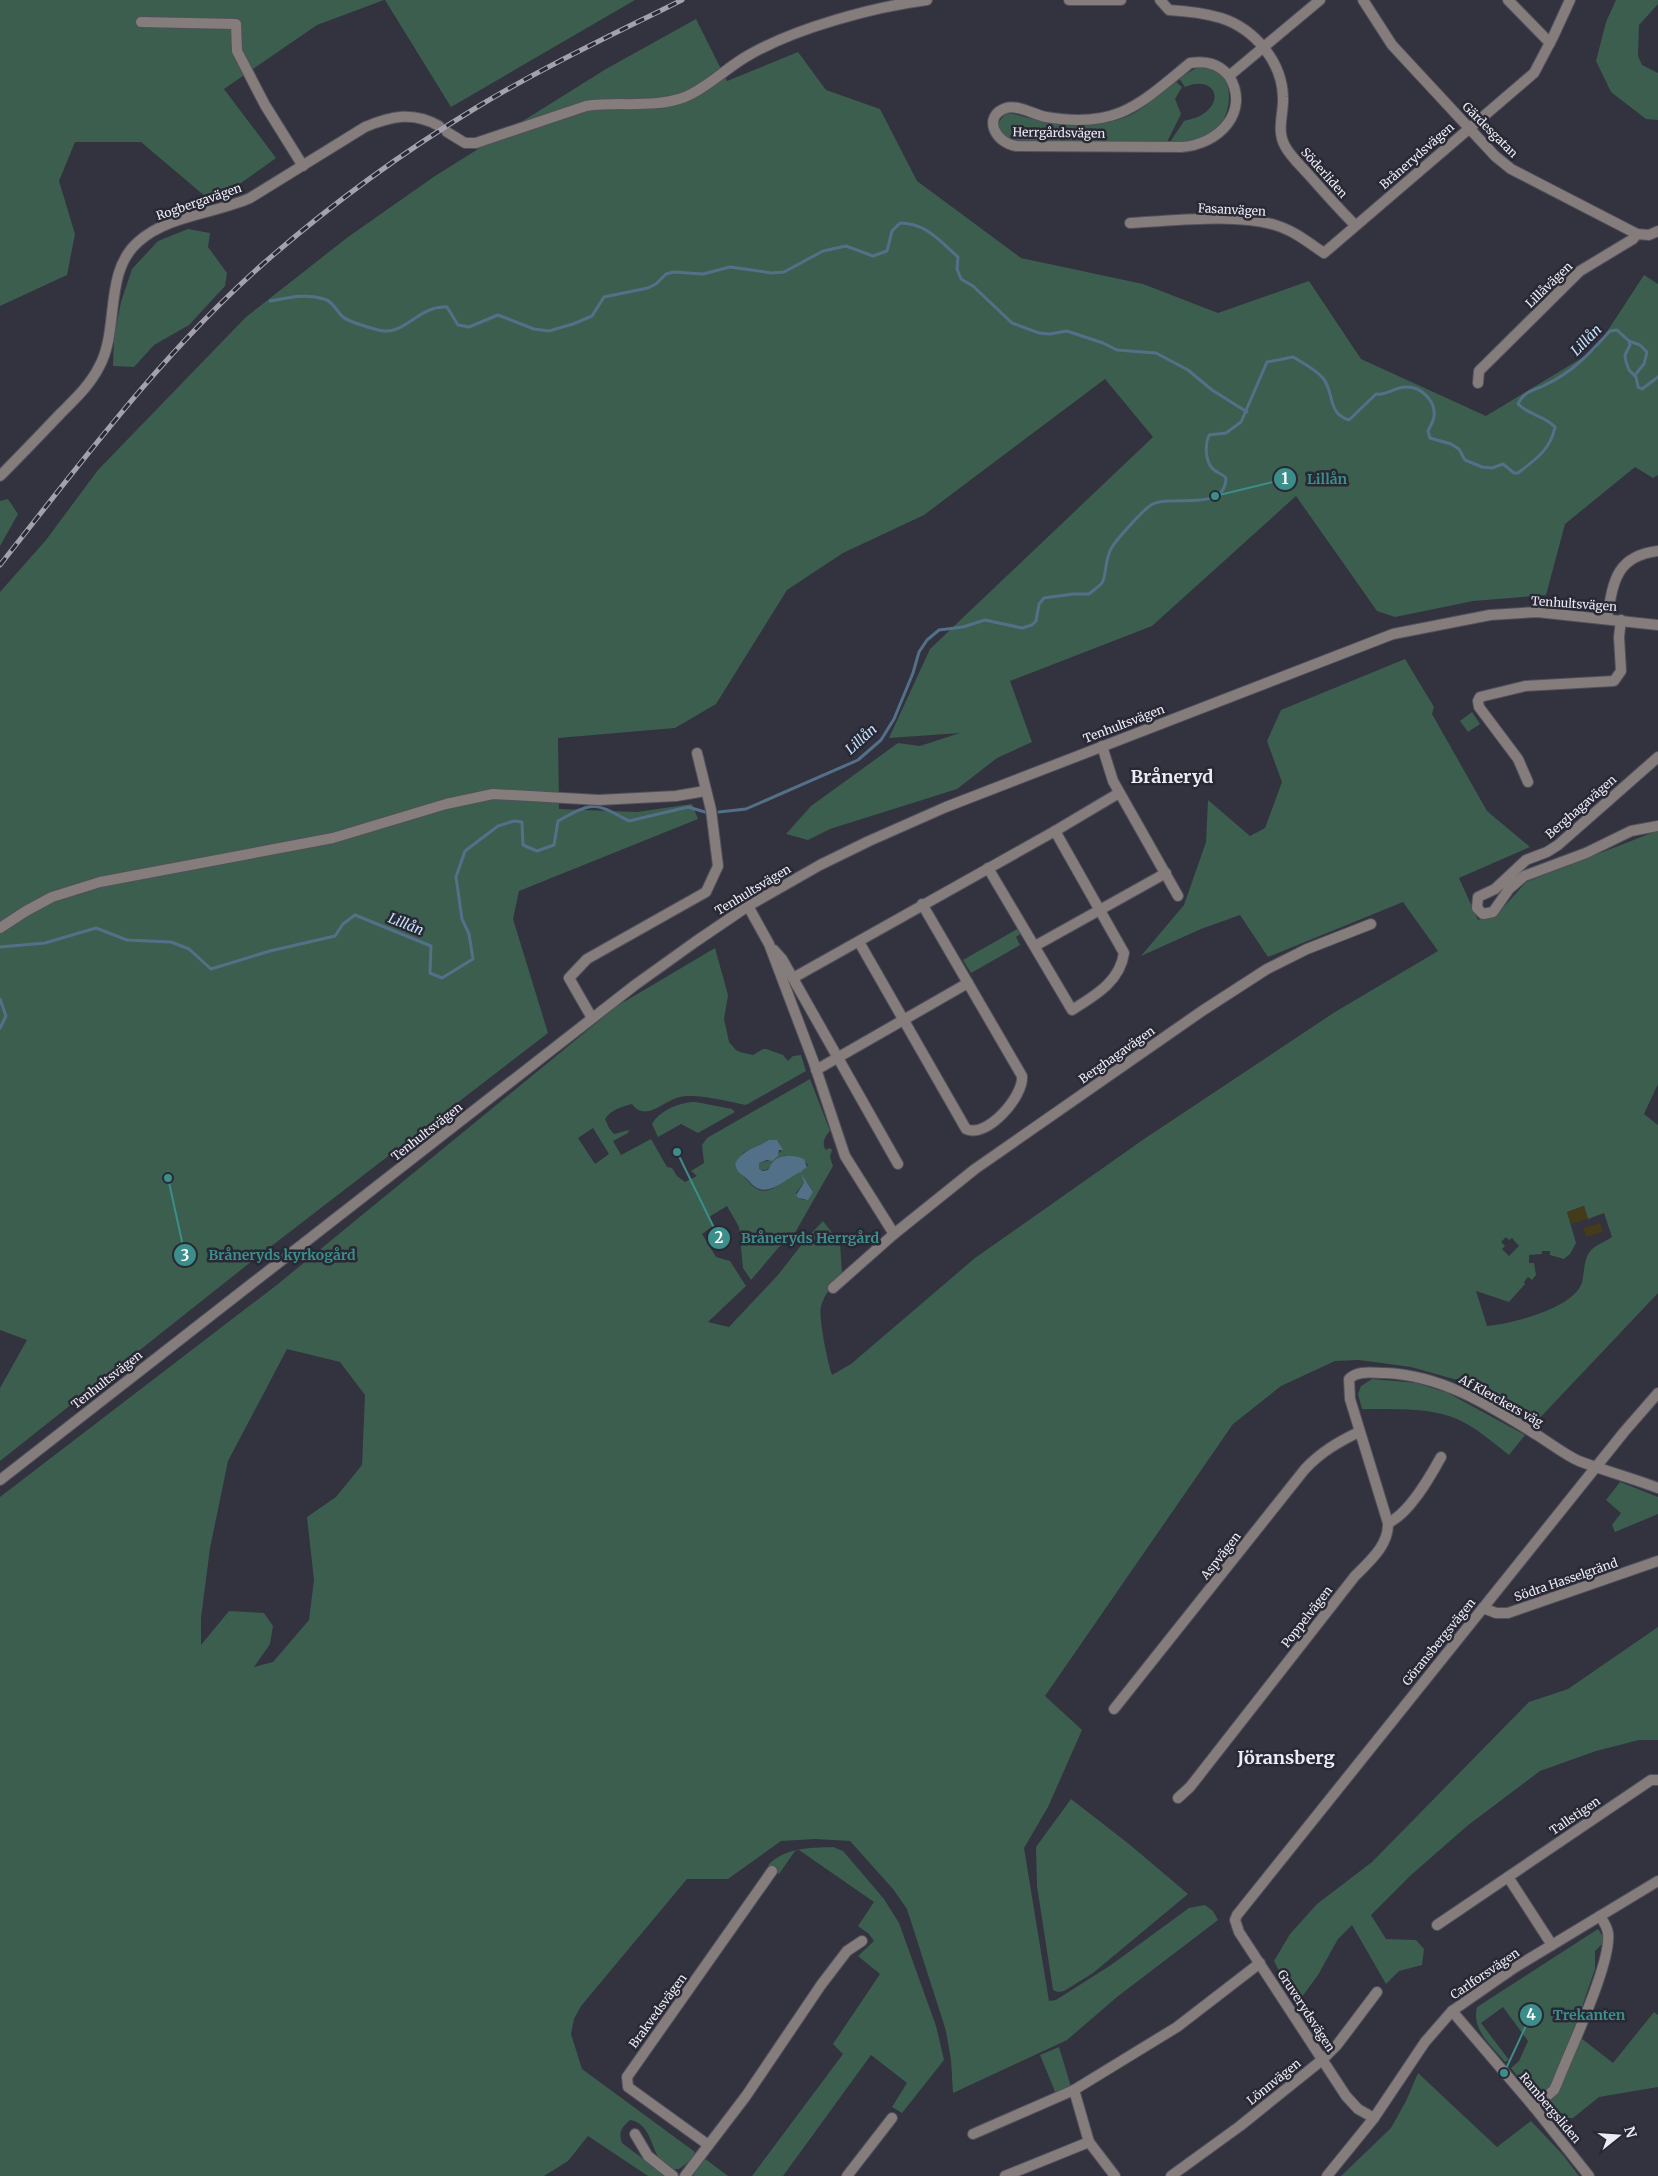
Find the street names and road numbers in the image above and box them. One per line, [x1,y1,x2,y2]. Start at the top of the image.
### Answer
street label: Gärdesgatan [1459,99,1521,161]
street label: Brånerydsvägen [1376,119,1457,192]
street label: Herrgårdsvägen [1013,124,1106,141]
street label: Söderliden [1298,144,1351,201]
street label: Rogbergavägen [154,180,244,223]
street label: Fasanvägen [1198,200,1266,219]
street label: Lillåvägen [1522,259,1575,311]
street label: Tenhultsvägen [1531,593,1617,614]
street label: Tenhultsvägen [1081,701,1167,746]
street label: Berghagavägen [1542,772,1619,842]
street label: Tenhultsvägen [712,861,793,918]
street label: Berghagavägen [1076,1023,1158,1086]
street label: Tenhultsvägen [388,1099,465,1164]
street label: Tenhultsvägen [68,1347,145,1412]
street label: Af Klerckers väg [1456,1371,1546,1430]
street label: Aspvägen [1197,1529,1244,1583]
street label: Södra Hasselgränd [1512,1555,1619,1604]
street label: Poppelvägen [1278,1583,1335,1650]
street label: Göransbergsvägen [1399,1595,1478,1688]
street label: Tallstigen [1547,1793,1603,1838]
street label: Carlforsvägen [1447,1945,1522,2002]
street label: Gruverydsvägen [1274,1967,1338,2054]
street label: Brakvedsvägen [626,1971,690,2051]
street label: Lönnvägen [1244,2055,1304,2108]
street label: Rambergsliden [1516,2069,1584,2146]

